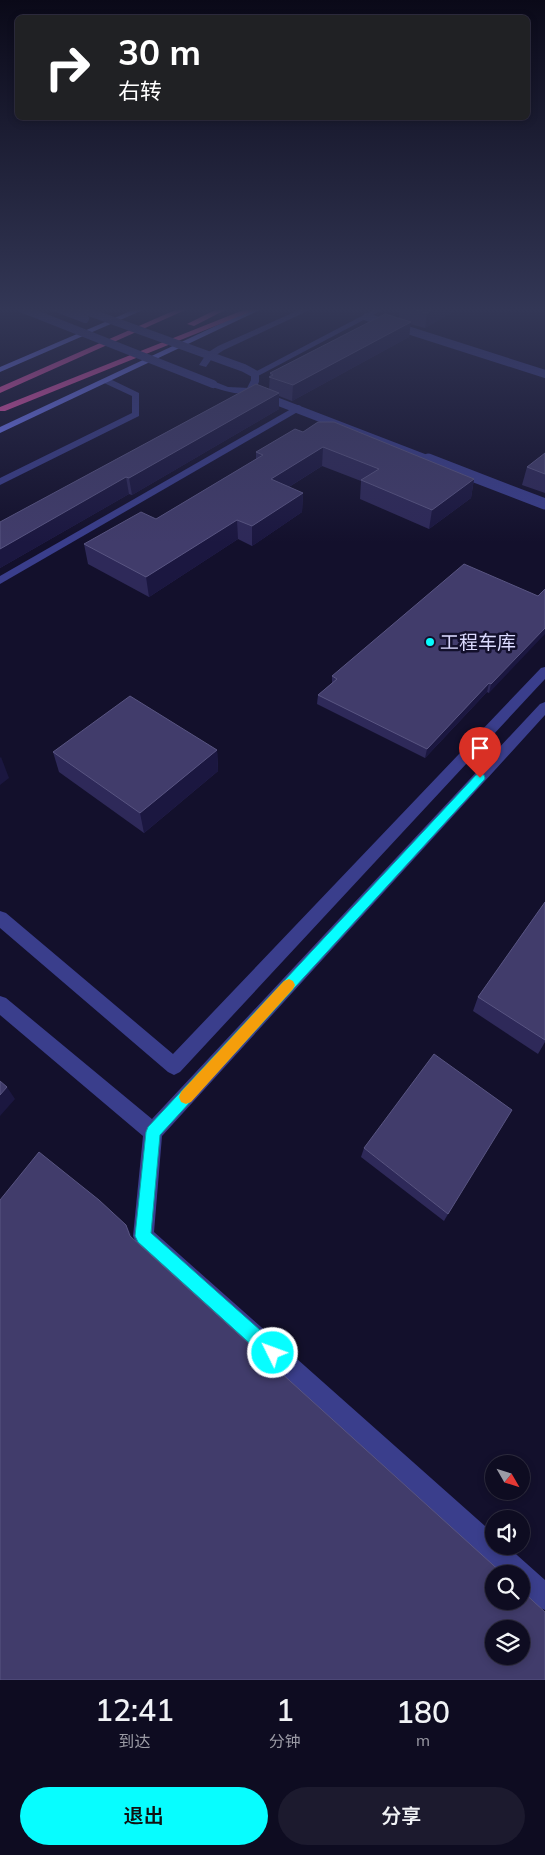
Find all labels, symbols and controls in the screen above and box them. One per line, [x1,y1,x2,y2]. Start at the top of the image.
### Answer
text: 30 m [118,30,201,74]
icon: right [35,35,100,100]
text: 右转 [118,77,162,105]
place label: 工程车库 [440,630,516,654]
marker: 工程车库 [424,636,436,648]
pin [459,727,501,778]
icon: arrive [466,734,494,762]
position arrow [246,1326,298,1378]
north arrow [485,1455,530,1500]
map controls [485,1455,530,1665]
button: sound [485,1510,530,1555]
button: search [485,1565,530,1610]
button: layers [485,1620,530,1665]
text: 12:41 [95,1691,174,1729]
text: 1 [276,1691,294,1729]
text: 180 [396,1693,450,1731]
text: m [416,1730,430,1750]
text: 到达 [119,1731,151,1751]
text: 分钟 [269,1731,301,1751]
button: 退出 [20,1787,268,1845]
button: 分享 [278,1787,525,1845]

